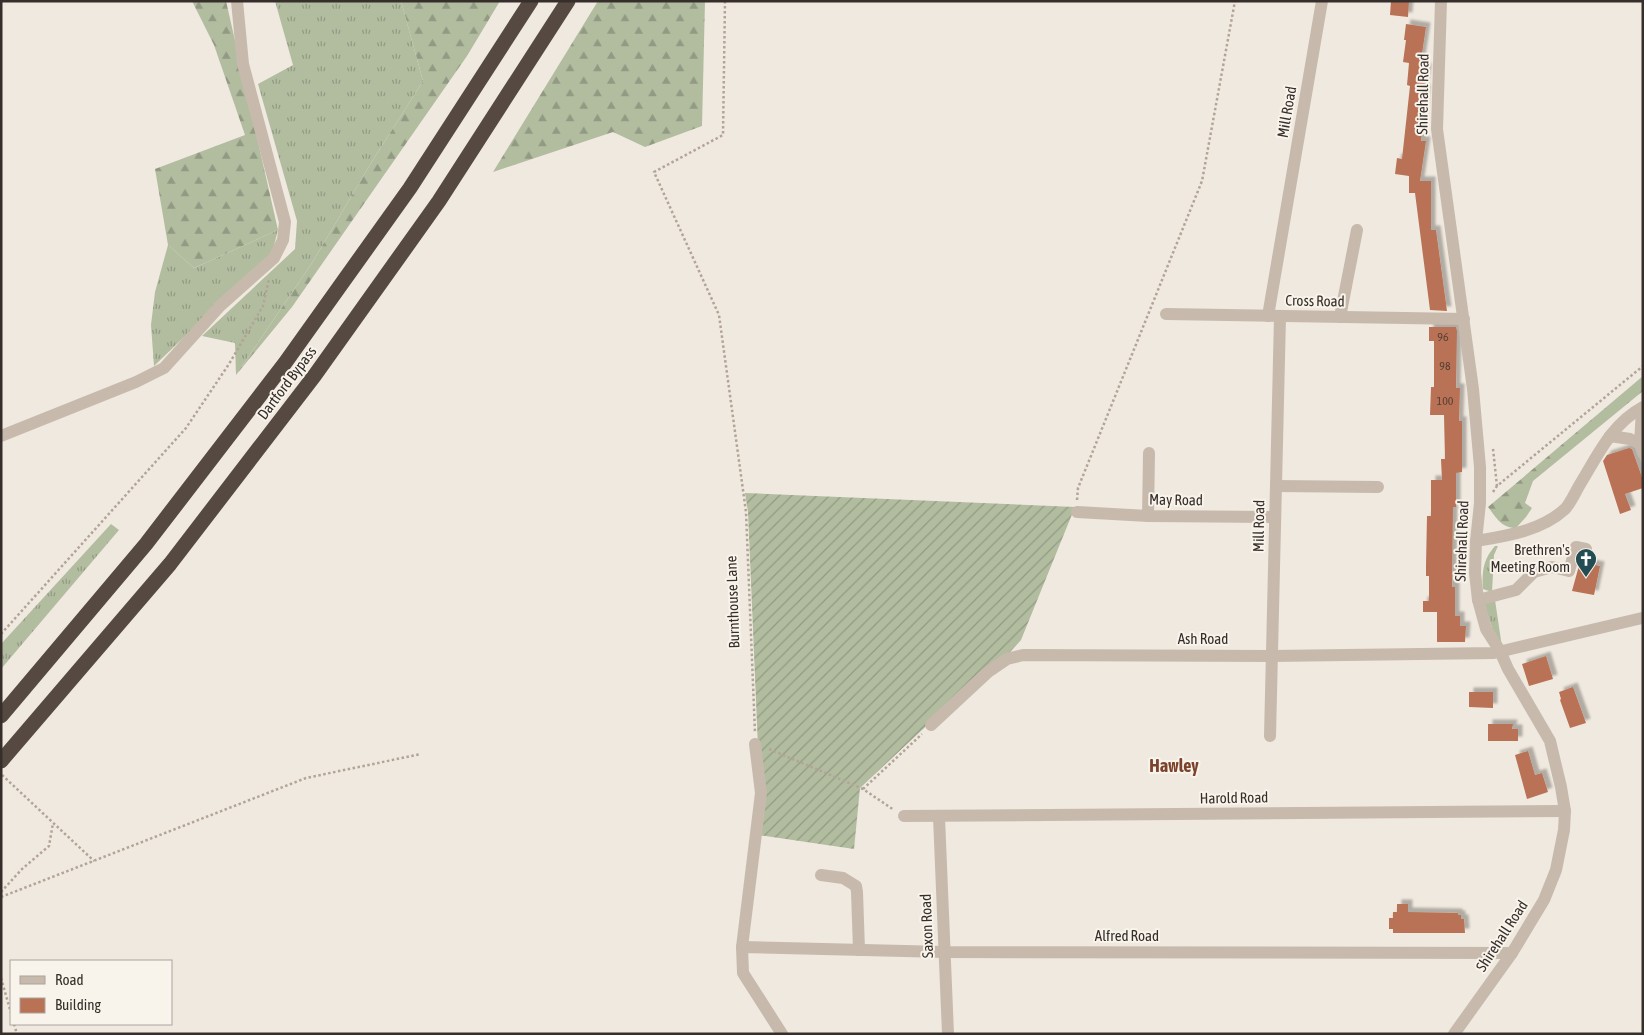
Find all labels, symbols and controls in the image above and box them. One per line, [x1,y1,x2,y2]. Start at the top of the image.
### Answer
street label: Shirehall Road [1413,53,1432,135]
street label: Mill Road [1274,85,1299,139]
street label: Cross Road [1285,291,1345,310]
house number: 96 [1437,330,1449,344]
street label: Dartford Bypass [254,343,319,422]
house number: 98 [1439,359,1451,373]
house number: 100 [1437,394,1454,408]
street label: May Road [1149,491,1203,508]
street label: Mill Road [1250,500,1267,552]
street label: Shirehall Road [1452,500,1471,582]
place label: Brethren's Meeting Room [1490,541,1570,575]
church icon: Brethren's Meeting Room [1574,547,1598,578]
street label: Burnthouse Lane [722,555,743,649]
street label: Ash Road [1178,630,1228,647]
district label: Hawley [1149,755,1199,776]
street label: Harold Road [1199,788,1269,807]
street label: Saxon Road [917,894,936,958]
street label: Shirehall Road [1472,897,1531,974]
street label: Alfred Road [1095,927,1159,944]
legend [10,960,172,1025]
text: Road [55,971,84,988]
text: Building [55,996,101,1013]

